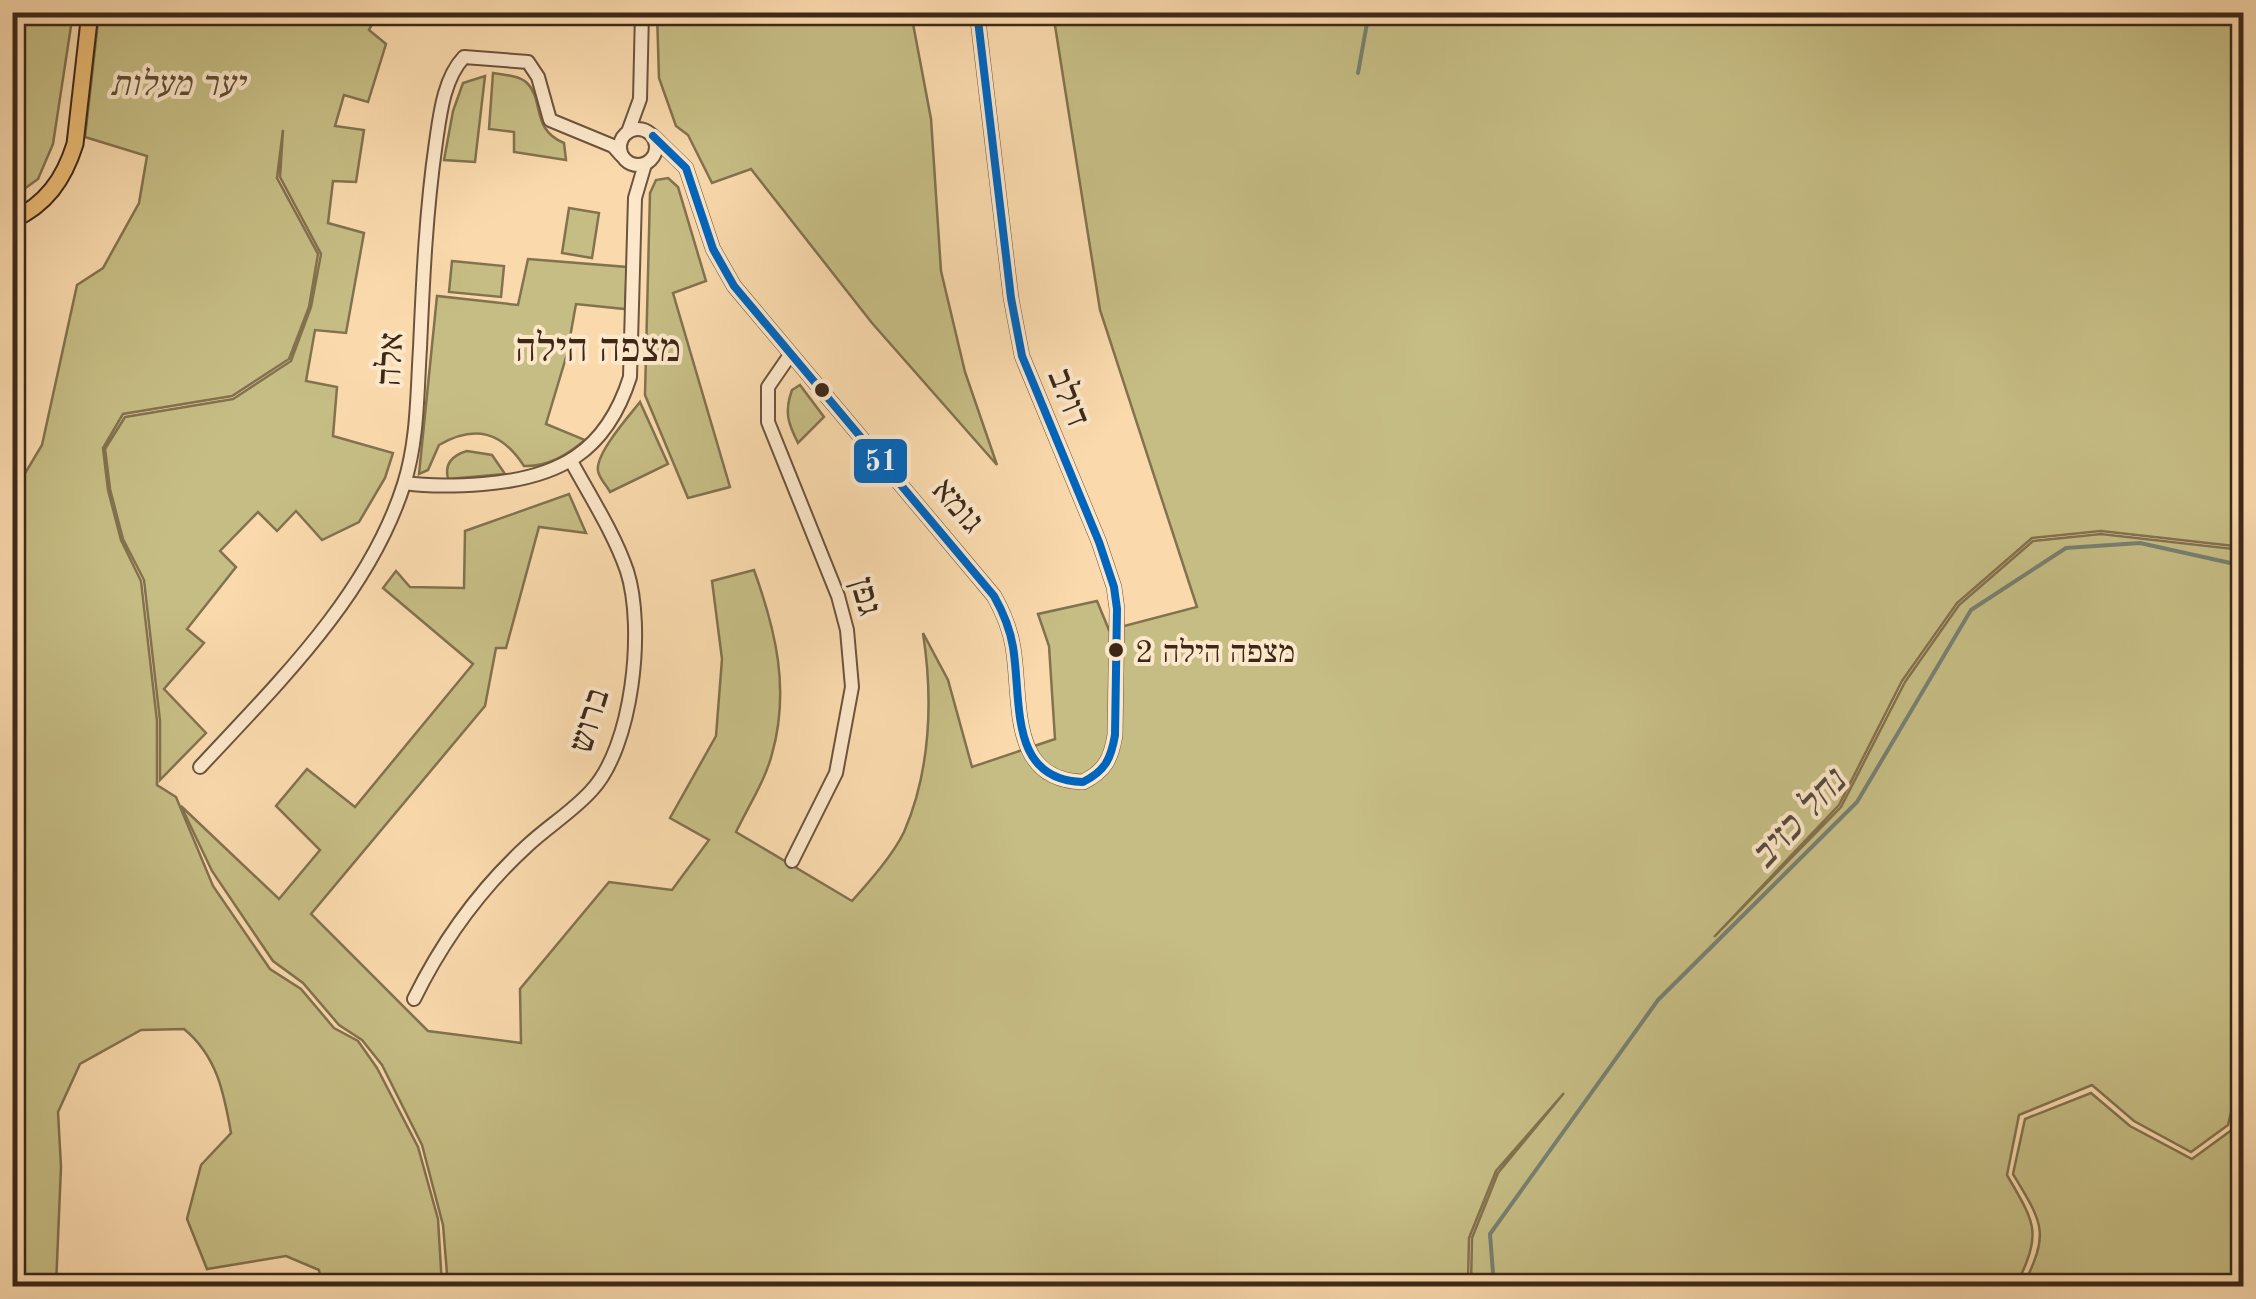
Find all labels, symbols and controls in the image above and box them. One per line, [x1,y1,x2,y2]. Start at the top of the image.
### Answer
park label: יער מעלות [110,67,247,103]
district label: מצפה הילה [515,328,681,371]
street label: אלה [372,331,410,387]
street label: דולב [1040,364,1096,432]
unlabelled marker [812,380,832,400]
line badge: 51 [852,437,909,485]
text: 51 [865,449,897,477]
street label: גומא [925,473,990,540]
street label: גפן [843,574,887,620]
place label: מצפה הילה 2 [1135,636,1295,670]
marker: מצפה הילה 2 [1106,640,1126,660]
street label: ברוש [564,685,617,757]
water label: נחל כזיב [1743,761,1855,877]

